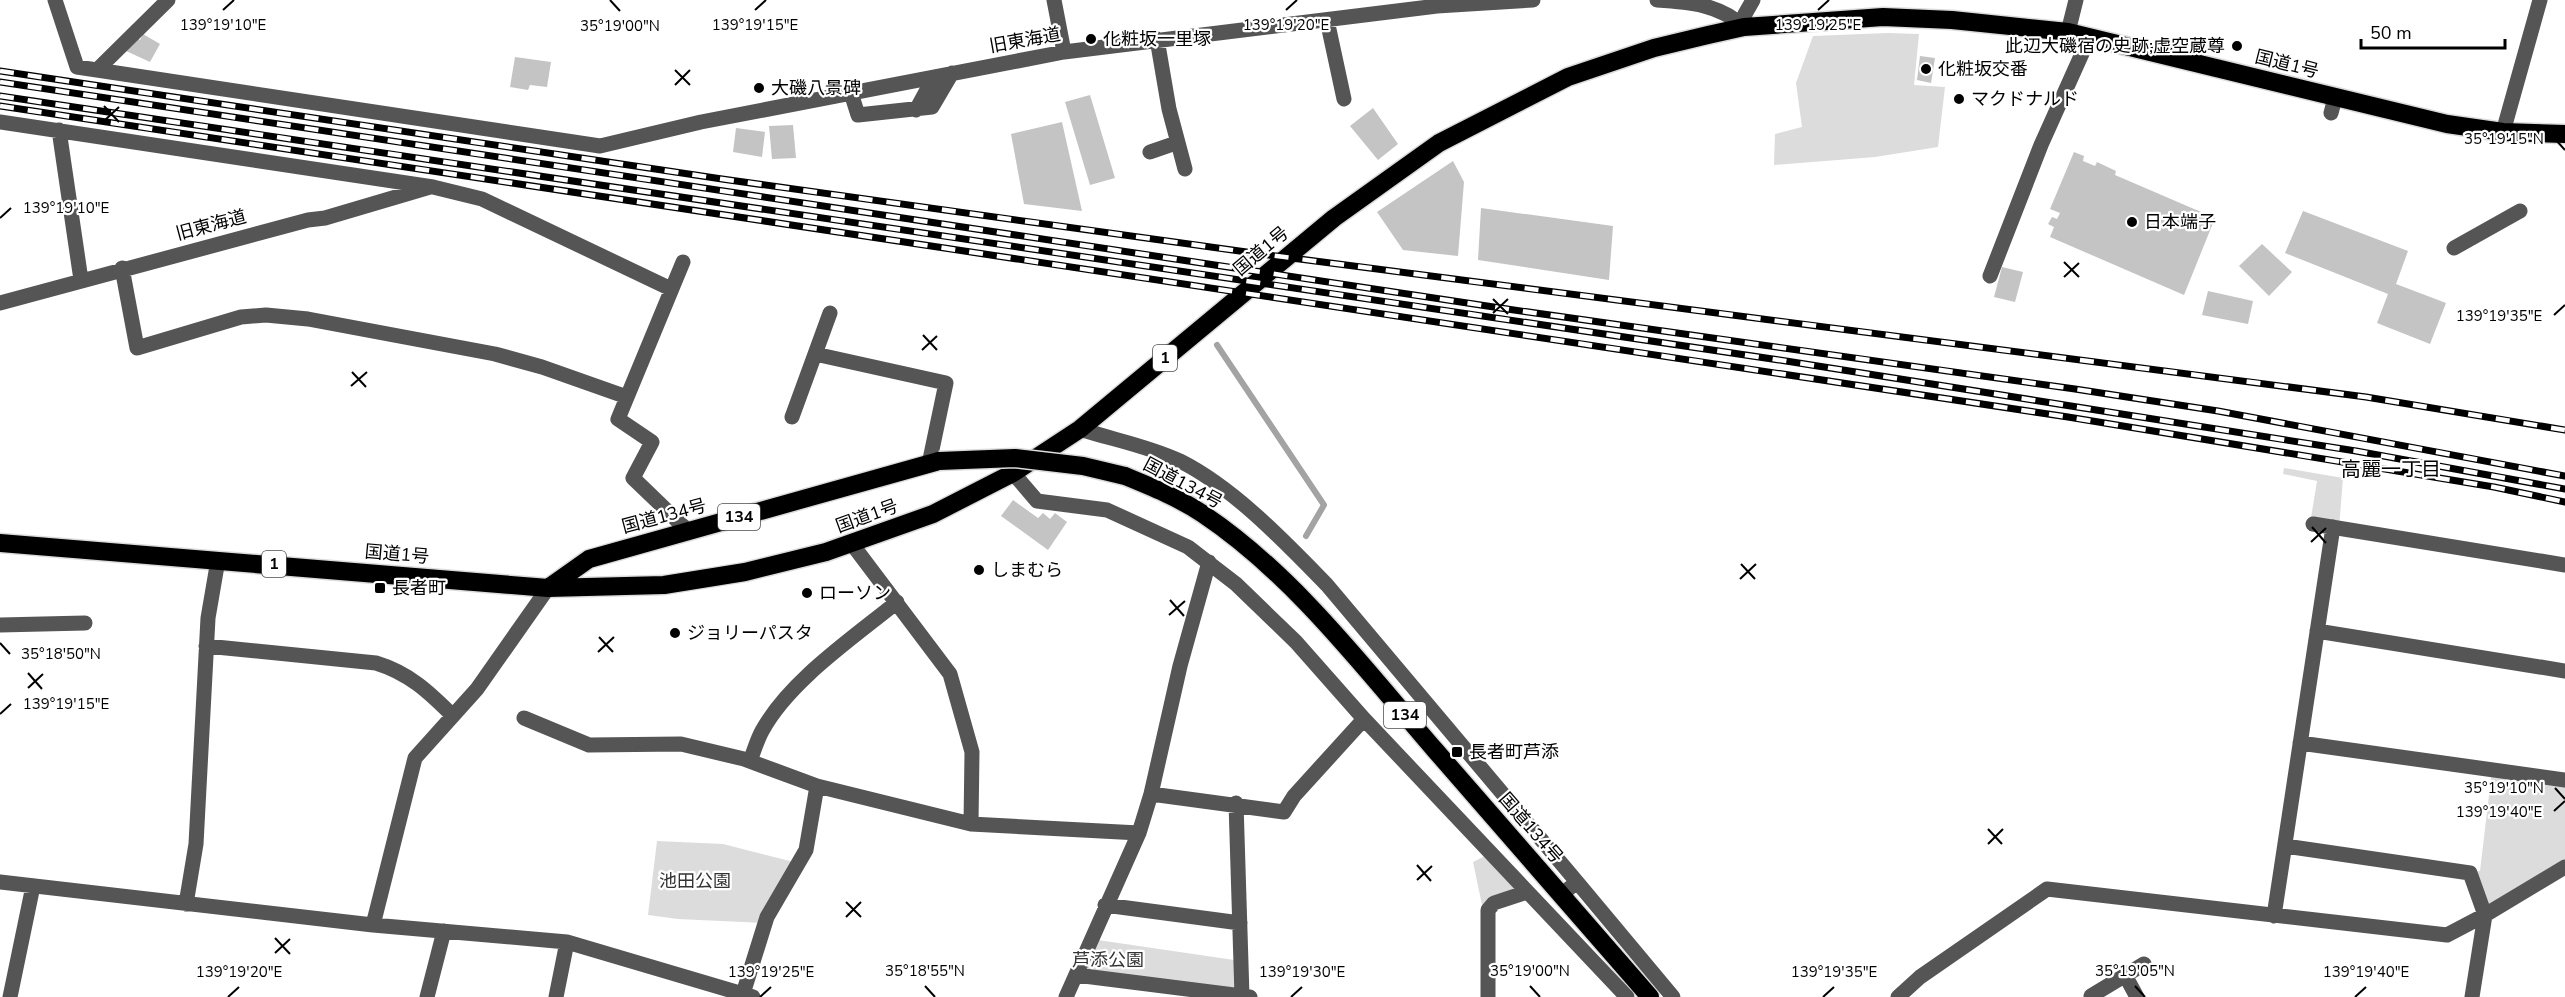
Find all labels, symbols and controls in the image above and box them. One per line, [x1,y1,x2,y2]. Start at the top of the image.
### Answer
scale bar [2361,12,2505,50]
text: 139°19'10"E [180,15,266,35]
text: 139°19'15"E [712,15,798,35]
text: 139°19'20"E [1243,15,1329,35]
text: 139°19'25"E [1775,15,1861,35]
text: 35°19'00"N [580,16,660,36]
text: 50 m [2370,21,2412,45]
street label: 旧東海道 [987,22,1063,58]
place label: 化粧坂一里塚 [1103,27,1211,51]
marker: 化粧坂一里塚 [1084,32,1098,46]
place label: 此辺大磯宿の史跡;虚空蔵尊 [2005,34,2225,58]
marker: 此辺大磯宿の史跡;虚空蔵尊 [2230,39,2244,53]
street label: 国道1号 [2253,45,2321,83]
place label: 化粧坂交番 [1938,57,2028,81]
marker: 化粧坂交番 [1919,62,1933,76]
place label: 大磯八景碑 [771,76,861,100]
marker: 大磯八景碑 [752,81,766,95]
place label: マクドナルド [1971,87,2079,111]
marker: マクドナルド [1952,92,1966,106]
text: 35°19'15"N [2464,129,2544,149]
text: 139°19'10"E [23,198,109,218]
street label: 旧東海道 [173,204,249,246]
place label: 日本端子 [2144,210,2216,234]
marker: 日本端子 [2125,215,2139,229]
street label: 国道1号 [1228,221,1294,281]
text: 139°19'35"E [2456,306,2542,326]
road number: 1 [1153,345,1177,371]
street label: 国道134号 [1139,452,1227,514]
district label: 高麗一丁目 [2341,456,2441,483]
street label: 国道134号 [619,493,709,539]
street label: 国道1号 [832,494,902,538]
road number: 134 [718,504,760,530]
street label: 国道1号 [364,539,430,569]
road number: 1 [262,551,286,577]
place label: しまむら [991,558,1063,582]
marker: しまむら [972,563,986,577]
place label: 長者町 [392,576,446,600]
marker: 長者町 [373,581,387,595]
place label: ローソン [819,581,891,605]
marker: ローソン [800,586,814,600]
place label: ジョリーパスタ [687,621,813,645]
marker: ジョリーパスタ [668,626,682,640]
text: 35°18'50"N [21,644,101,664]
text: 139°19'15"E [23,694,109,714]
road number: 134 [1384,702,1426,728]
place label: 長者町芦添 [1469,740,1559,764]
marker: 長者町芦添 [1450,745,1464,759]
text: 35°19'10"N [2464,778,2544,798]
street label: 国道134号 [1494,788,1568,868]
text: 139°19'40"E [2456,802,2542,822]
park label: 池田公園 [659,869,731,893]
park label: 芦添公園 [1072,948,1144,972]
text: 35°18'55"N [885,961,965,981]
text: 35°19'00"N [1490,961,1570,981]
text: 35°19'05"N [2095,961,2175,981]
text: 139°19'20"E [196,962,282,982]
text: 139°19'25"E [728,962,814,982]
text: 139°19'30"E [1259,962,1345,982]
text: 139°19'35"E [1791,962,1877,982]
text: 139°19'40"E [2323,962,2409,982]

